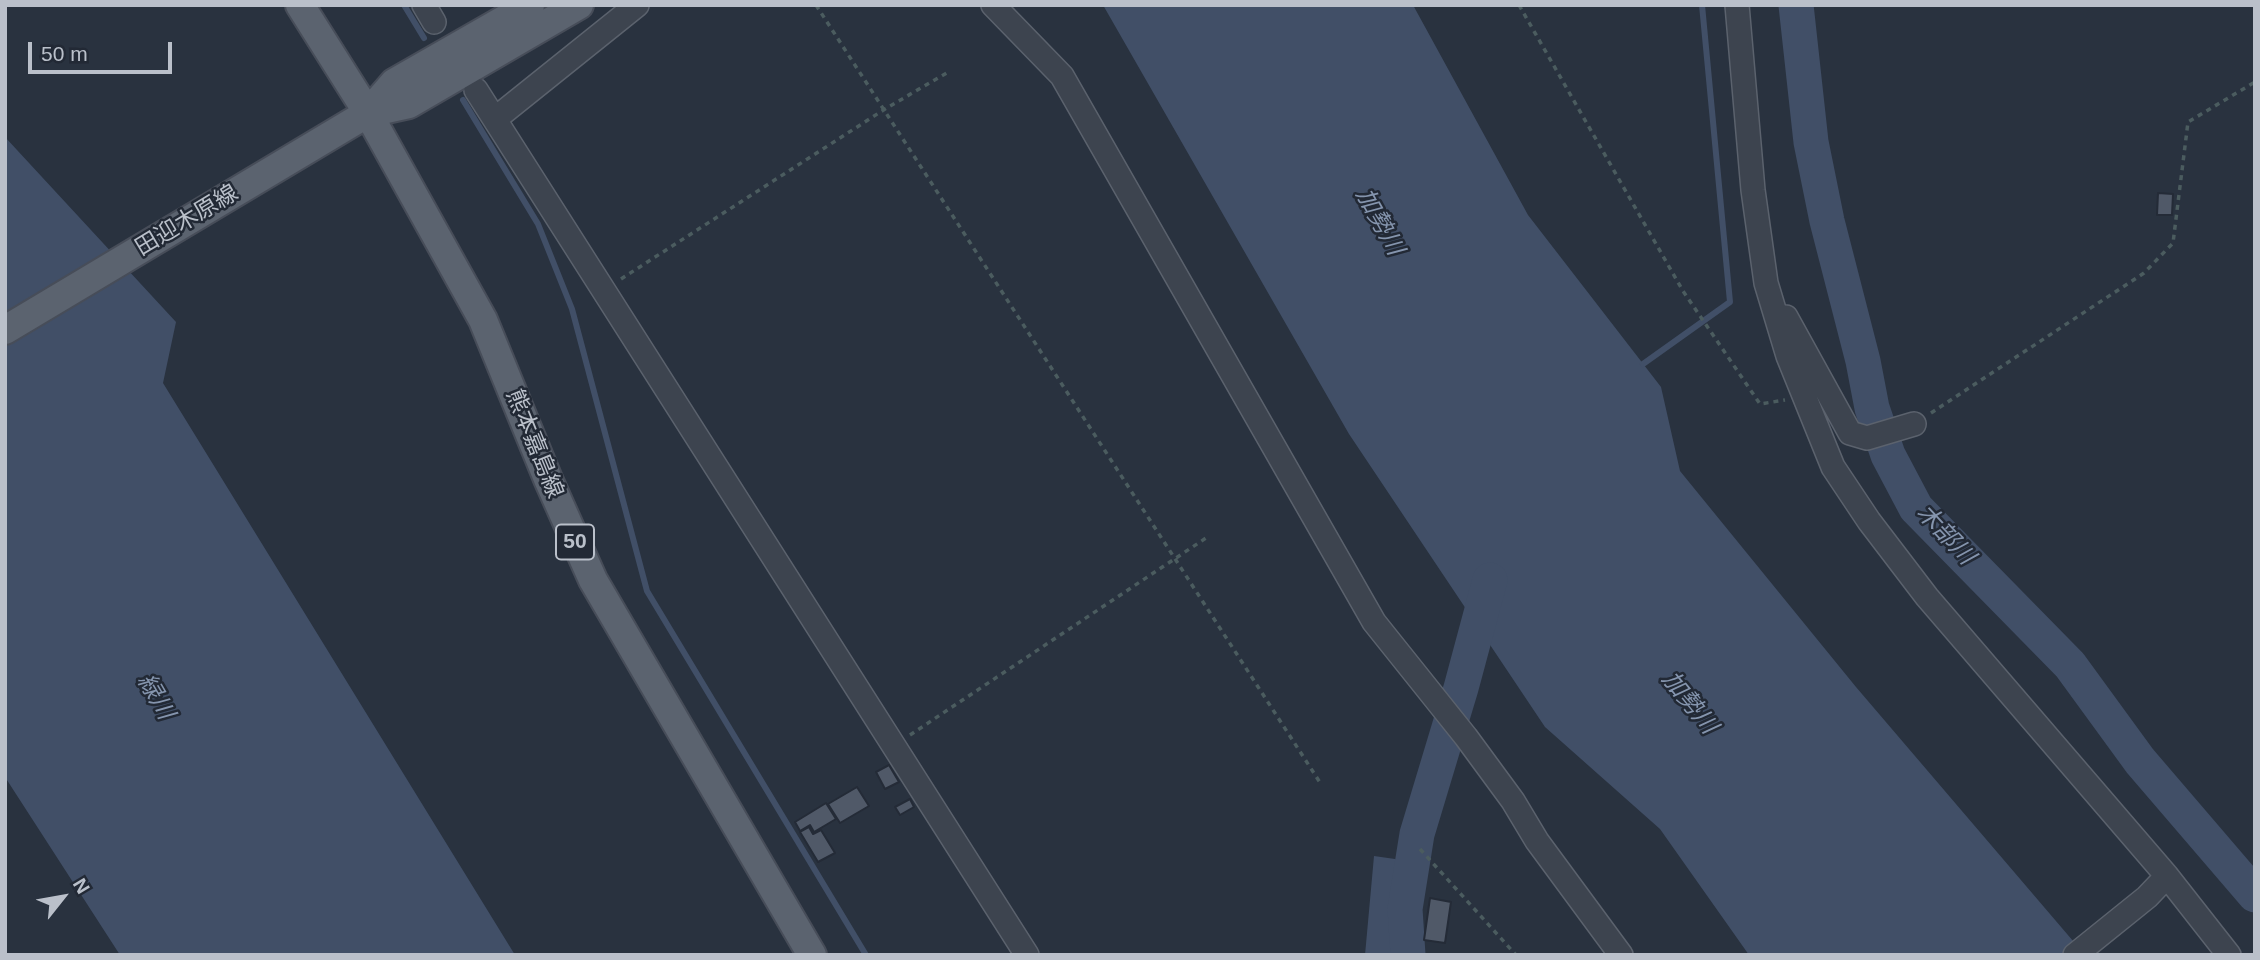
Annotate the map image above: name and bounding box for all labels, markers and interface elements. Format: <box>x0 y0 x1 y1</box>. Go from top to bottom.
scale bar <box>32 28 175 72</box>
text: 50 m <box>41 42 88 65</box>
street label: 田迎木原線 <box>131 180 243 262</box>
water label: 加勢川 <box>1349 184 1409 260</box>
street label: 熊本嘉島線 <box>500 386 568 502</box>
water label: 木部川 <box>1910 499 1980 571</box>
road number: 50 <box>556 524 594 560</box>
water label: 加勢川 <box>1655 666 1723 740</box>
water label: 緑川 <box>131 669 179 725</box>
north arrow <box>28 862 98 932</box>
text: N <box>69 875 94 897</box>

